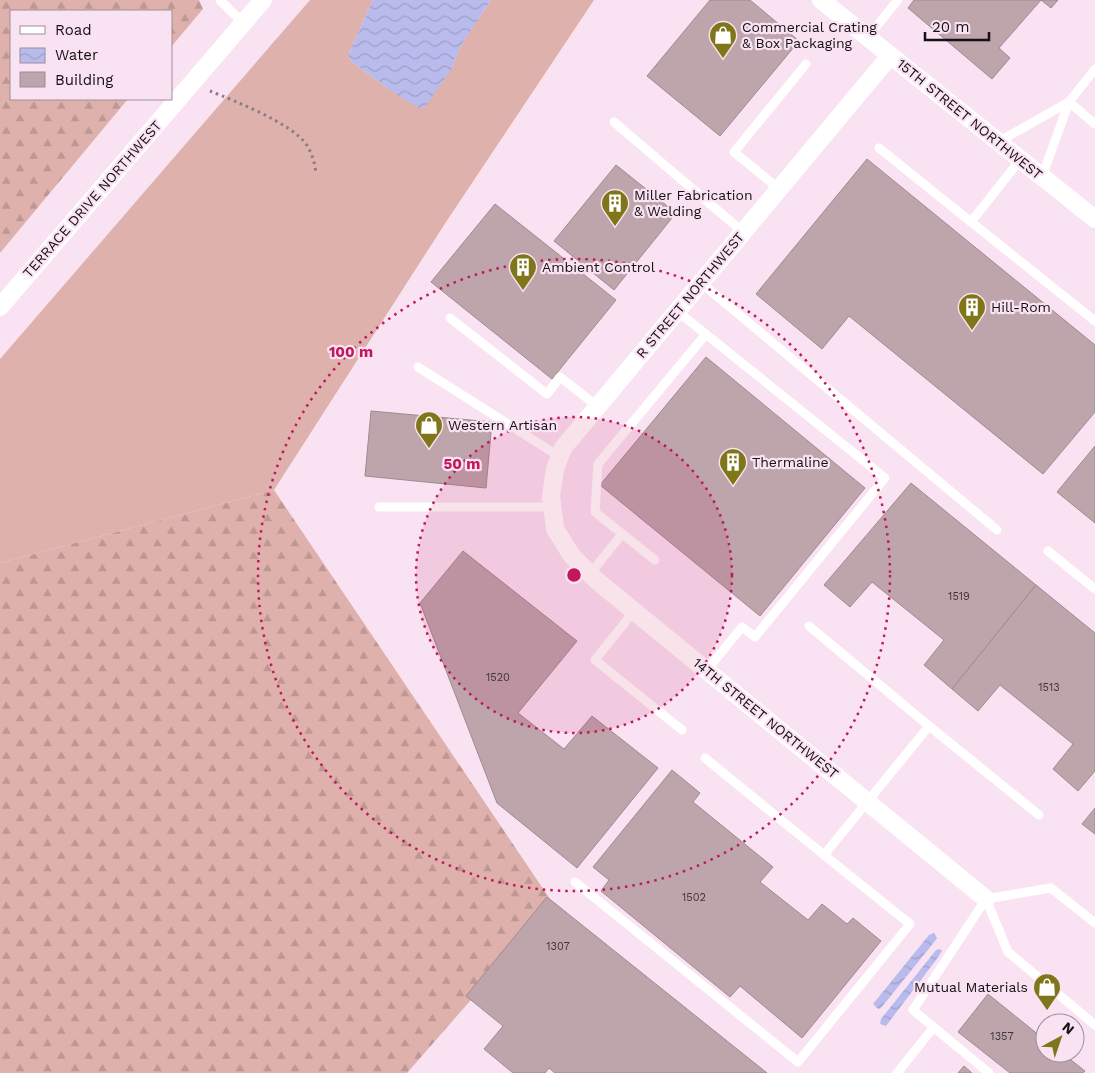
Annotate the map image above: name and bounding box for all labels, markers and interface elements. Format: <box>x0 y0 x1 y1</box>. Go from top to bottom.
legend <box>10 10 172 100</box>
scale bar <box>925 10 989 42</box>
text: 20 m <box>932 18 970 36</box>
place label: Commercial Crating & Box Packaging <box>742 19 877 51</box>
shop icon: Commercial Crating & Box Packaging <box>708 20 738 59</box>
text: Road <box>55 21 92 39</box>
text: Water <box>55 46 98 64</box>
street label: 15TH STREET NORTHWEST <box>894 55 1046 183</box>
text: Building <box>55 71 113 89</box>
street label: TERRACE DRIVE NORTHWEST <box>20 117 165 281</box>
place label: Miller Fabrication & Welding <box>634 187 753 219</box>
building icon: Miller Fabrication & Welding <box>600 188 630 227</box>
street label: R STREET NORTHWEST <box>633 229 748 361</box>
building icon: Ambient Control <box>508 252 538 291</box>
place label: Ambient Control <box>542 259 656 275</box>
building icon: Hill-Rom <box>957 292 987 331</box>
place label: Hill-Rom <box>991 299 1051 315</box>
text: 100 m <box>329 343 373 361</box>
shop icon: Western Artisan <box>414 410 444 449</box>
place label: Western Artisan <box>448 417 557 433</box>
building icon: Thermaline <box>718 447 748 486</box>
place label: Thermaline <box>752 454 829 470</box>
text: 50 m <box>444 455 480 473</box>
centre of rings <box>565 566 583 584</box>
house number: 1519 <box>948 590 970 603</box>
street label: 14TH STREET NORTHWEST <box>690 654 842 782</box>
house number: 1520 <box>486 671 510 684</box>
house number: 1513 <box>1038 681 1060 694</box>
house number: 1502 <box>682 891 706 904</box>
house number: 1307 <box>546 940 570 953</box>
shop icon: Mutual Materials <box>1032 972 1062 1011</box>
place label: Mutual Materials <box>914 979 1028 995</box>
north arrow <box>1035 1013 1085 1063</box>
text: N <box>1059 1019 1077 1038</box>
house number: 1357 <box>990 1030 1014 1043</box>

